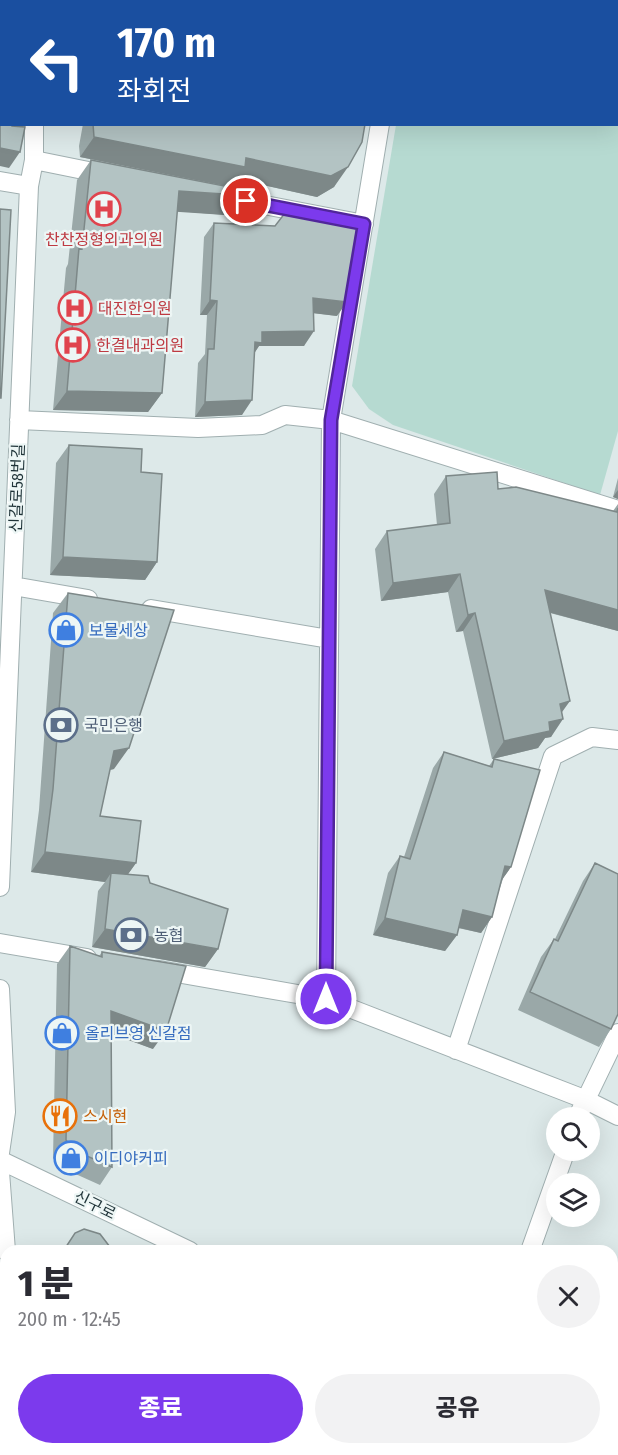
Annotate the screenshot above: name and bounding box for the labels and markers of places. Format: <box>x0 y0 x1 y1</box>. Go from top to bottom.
pin <box>220 175 271 226</box>
hospital icon: 찬찬정형외과의원 <box>86 191 122 227</box>
place label: 찬찬정형외과의원 <box>45 230 163 249</box>
hospital icon: 대진한의원 <box>57 290 93 326</box>
place label: 대진한의원 <box>98 299 172 318</box>
hospital icon: 한결내과의원 <box>55 327 91 363</box>
place label: 한결내과의원 <box>96 336 184 355</box>
shop icon: 보물세상 <box>48 612 84 648</box>
place label: 보물세상 <box>89 621 148 640</box>
bank icon: 국민은행 <box>43 707 79 743</box>
place label: 국민은행 <box>84 716 143 735</box>
bank icon: 농협 <box>113 917 149 953</box>
place label: 농협 <box>154 926 183 945</box>
shop icon: 올리브영 신갈점 <box>44 1015 80 1051</box>
place label: 올리브영 신갈점 <box>85 1024 192 1043</box>
restaurant icon: 스시현 <box>42 1098 78 1134</box>
place label: 스시현 <box>83 1107 127 1126</box>
shop icon: 이디야커피 <box>53 1140 89 1176</box>
place label: 이디야커피 <box>94 1149 168 1168</box>

